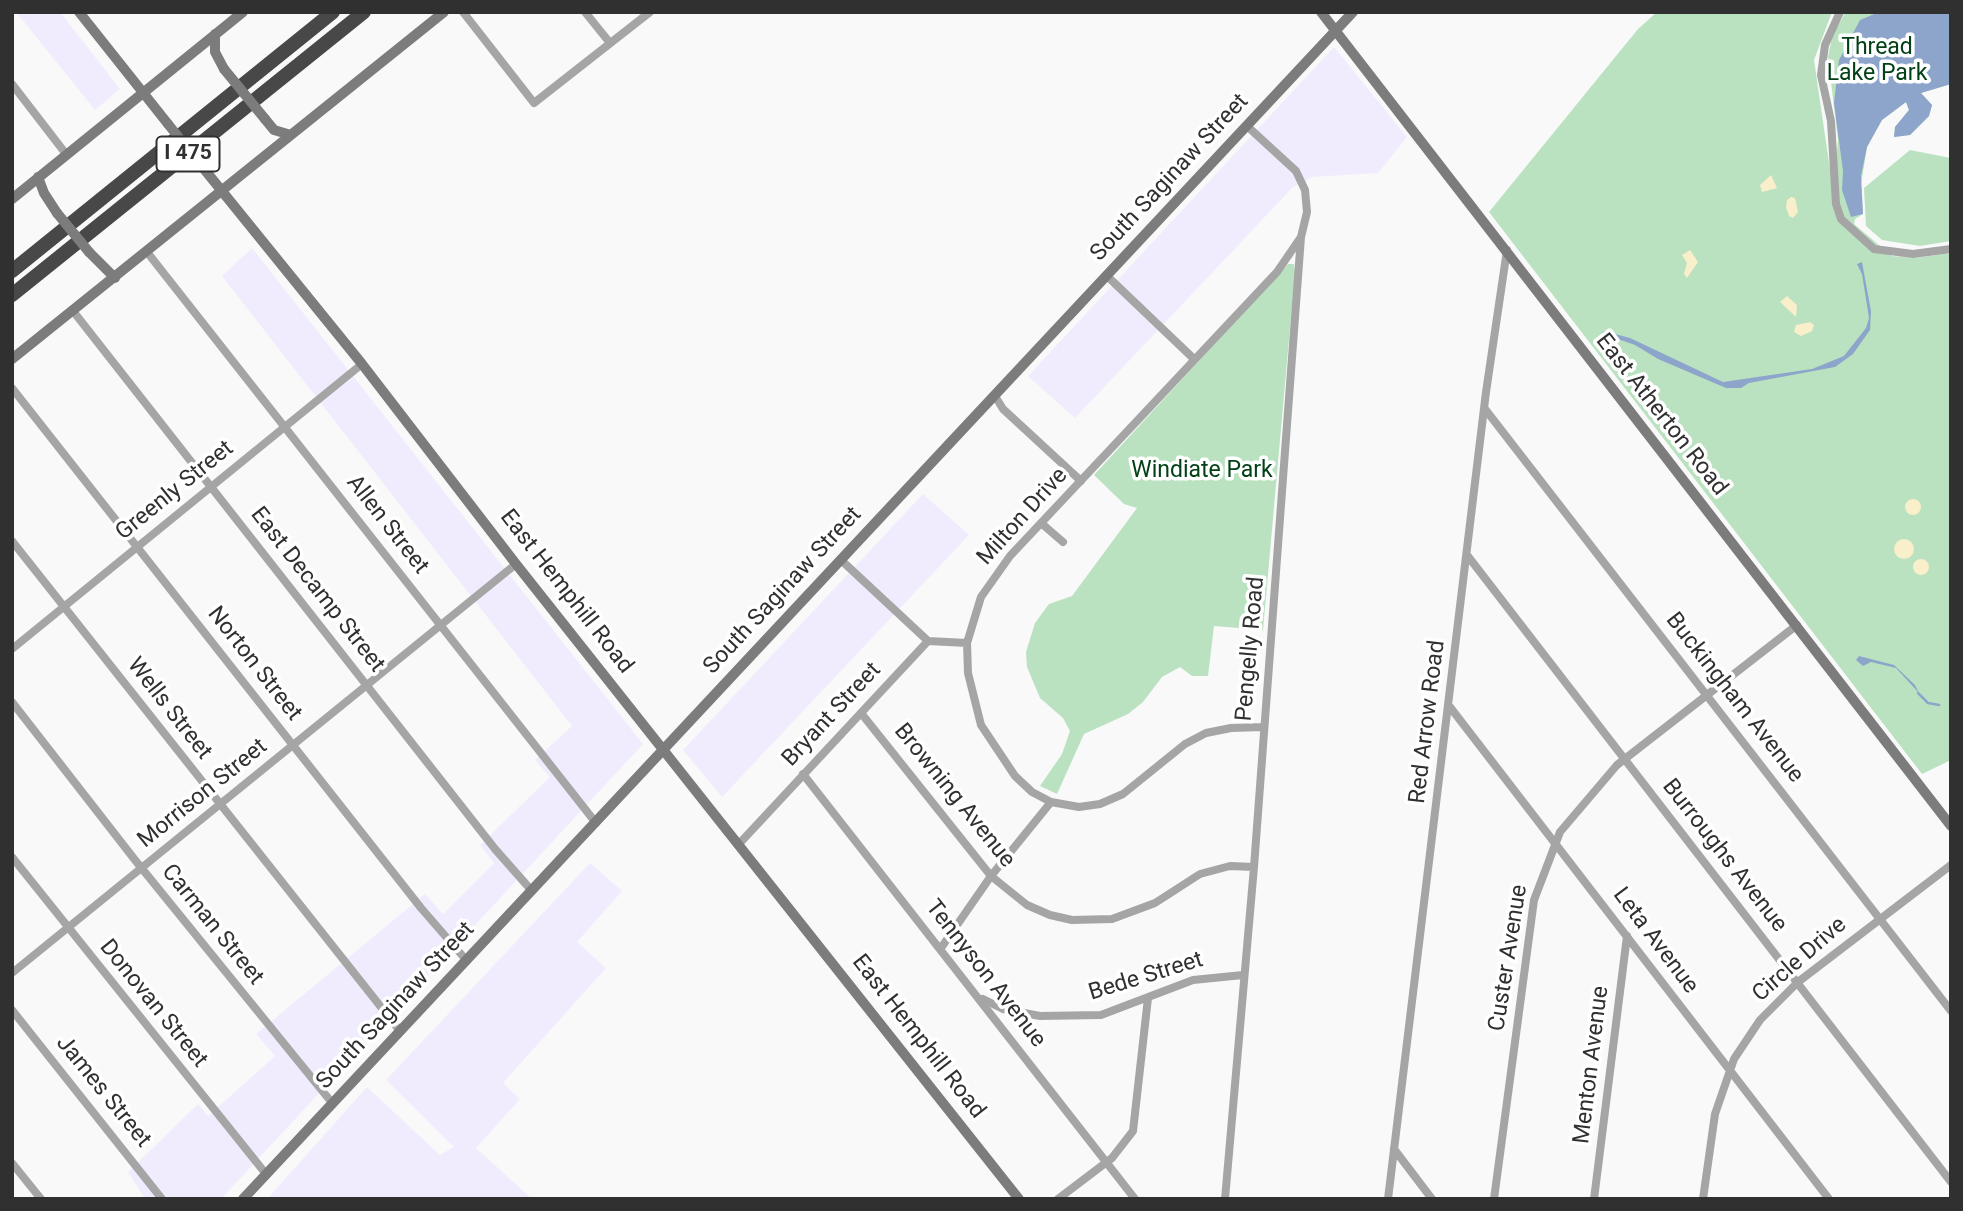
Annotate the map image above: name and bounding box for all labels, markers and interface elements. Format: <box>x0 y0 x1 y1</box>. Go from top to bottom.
park label: Thread Lake Park <box>1827 34 1927 88</box>
street label: South Saginaw Street <box>1085 89 1255 267</box>
road number: I 475 <box>156 136 220 172</box>
street label: East Atherton Road <box>1589 329 1733 501</box>
street label: Greenly Street <box>111 435 239 547</box>
park label: Windiate Park <box>1131 457 1273 485</box>
street label: Milton Drive <box>972 463 1074 571</box>
street label: Allen Street <box>340 470 434 580</box>
street label: East Decamp Street <box>244 502 390 678</box>
street label: South Saginaw Street <box>698 502 868 680</box>
street label: East Hemphill Road <box>493 505 639 679</box>
street label: Pengelly Road <box>1231 576 1271 722</box>
street label: Norton Street <box>201 601 307 727</box>
street label: Buckingham Avenue <box>1659 607 1809 789</box>
street label: Red Arrow Road <box>1404 639 1452 805</box>
street label: Wells Street <box>121 653 217 765</box>
street label: Bryant Street <box>777 657 887 773</box>
street label: Browning Avenue <box>888 718 1020 874</box>
street label: Morrison Street <box>133 733 273 855</box>
street label: Burroughs Avenue <box>1656 774 1792 938</box>
street label: Carman Street <box>155 859 269 991</box>
street label: Custer Avenue <box>1484 883 1534 1033</box>
street label: Leta Avenue <box>1606 883 1704 999</box>
street label: Tennyson Avenue <box>919 895 1051 1053</box>
street label: Circle Drive <box>1747 912 1853 1008</box>
street label: South Saginaw Street <box>311 917 481 1095</box>
street label: Donovan Street <box>93 935 213 1073</box>
street label: Bede Street <box>1086 947 1206 1007</box>
street label: East Hemphill Road <box>845 950 991 1124</box>
street label: Menton Avenue <box>1569 984 1615 1146</box>
street label: James Street <box>50 1031 156 1153</box>

